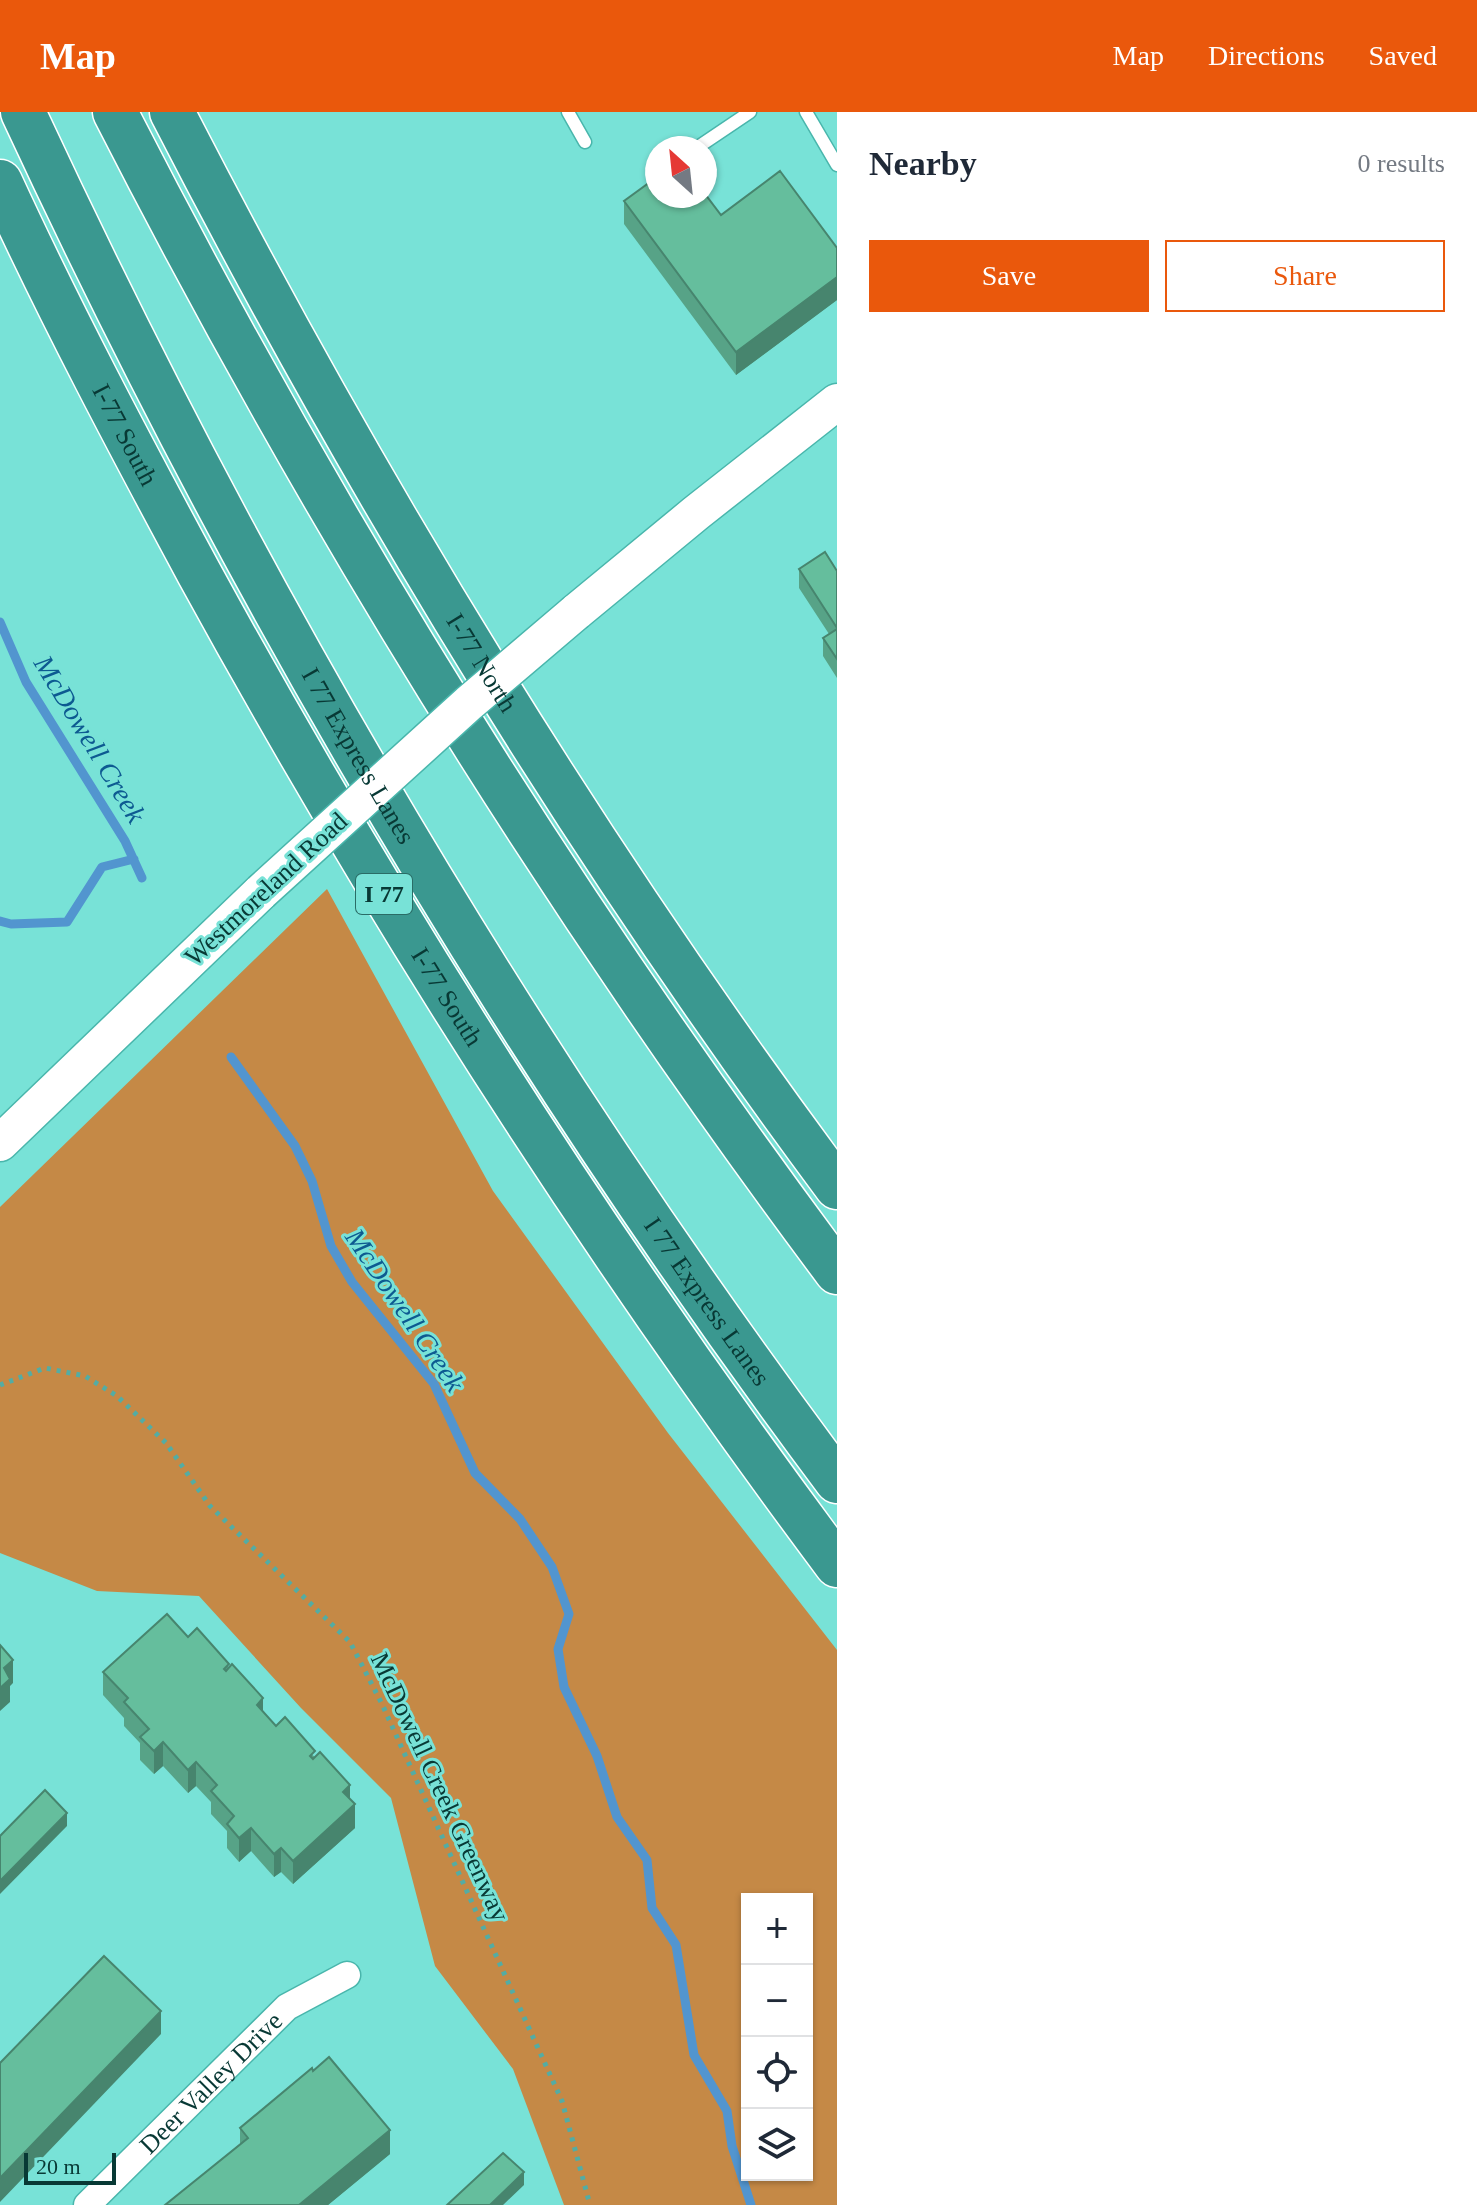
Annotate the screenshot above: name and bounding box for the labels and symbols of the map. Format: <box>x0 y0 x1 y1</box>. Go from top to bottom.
north arrow <box>645 136 717 208</box>
street label: I-77 South <box>87 379 164 490</box>
street label: I-77 North <box>441 608 523 717</box>
water label: McDowell Creek <box>27 649 152 829</box>
street label: I 77 Express Lanes <box>296 662 421 849</box>
street label: Westmoreland Road <box>179 806 353 972</box>
road number: I 77 <box>356 874 412 914</box>
street label: I-77 South <box>406 942 489 1051</box>
street label: I 77 Express Lanes <box>639 1212 776 1391</box>
water label: McDowell Creek <box>339 1222 471 1398</box>
street label: McDowell Creek Greenway <box>365 1648 515 1926</box>
street label: Deer Valley Drive <box>133 2006 288 2159</box>
scale bar <box>24 2149 116 2185</box>

